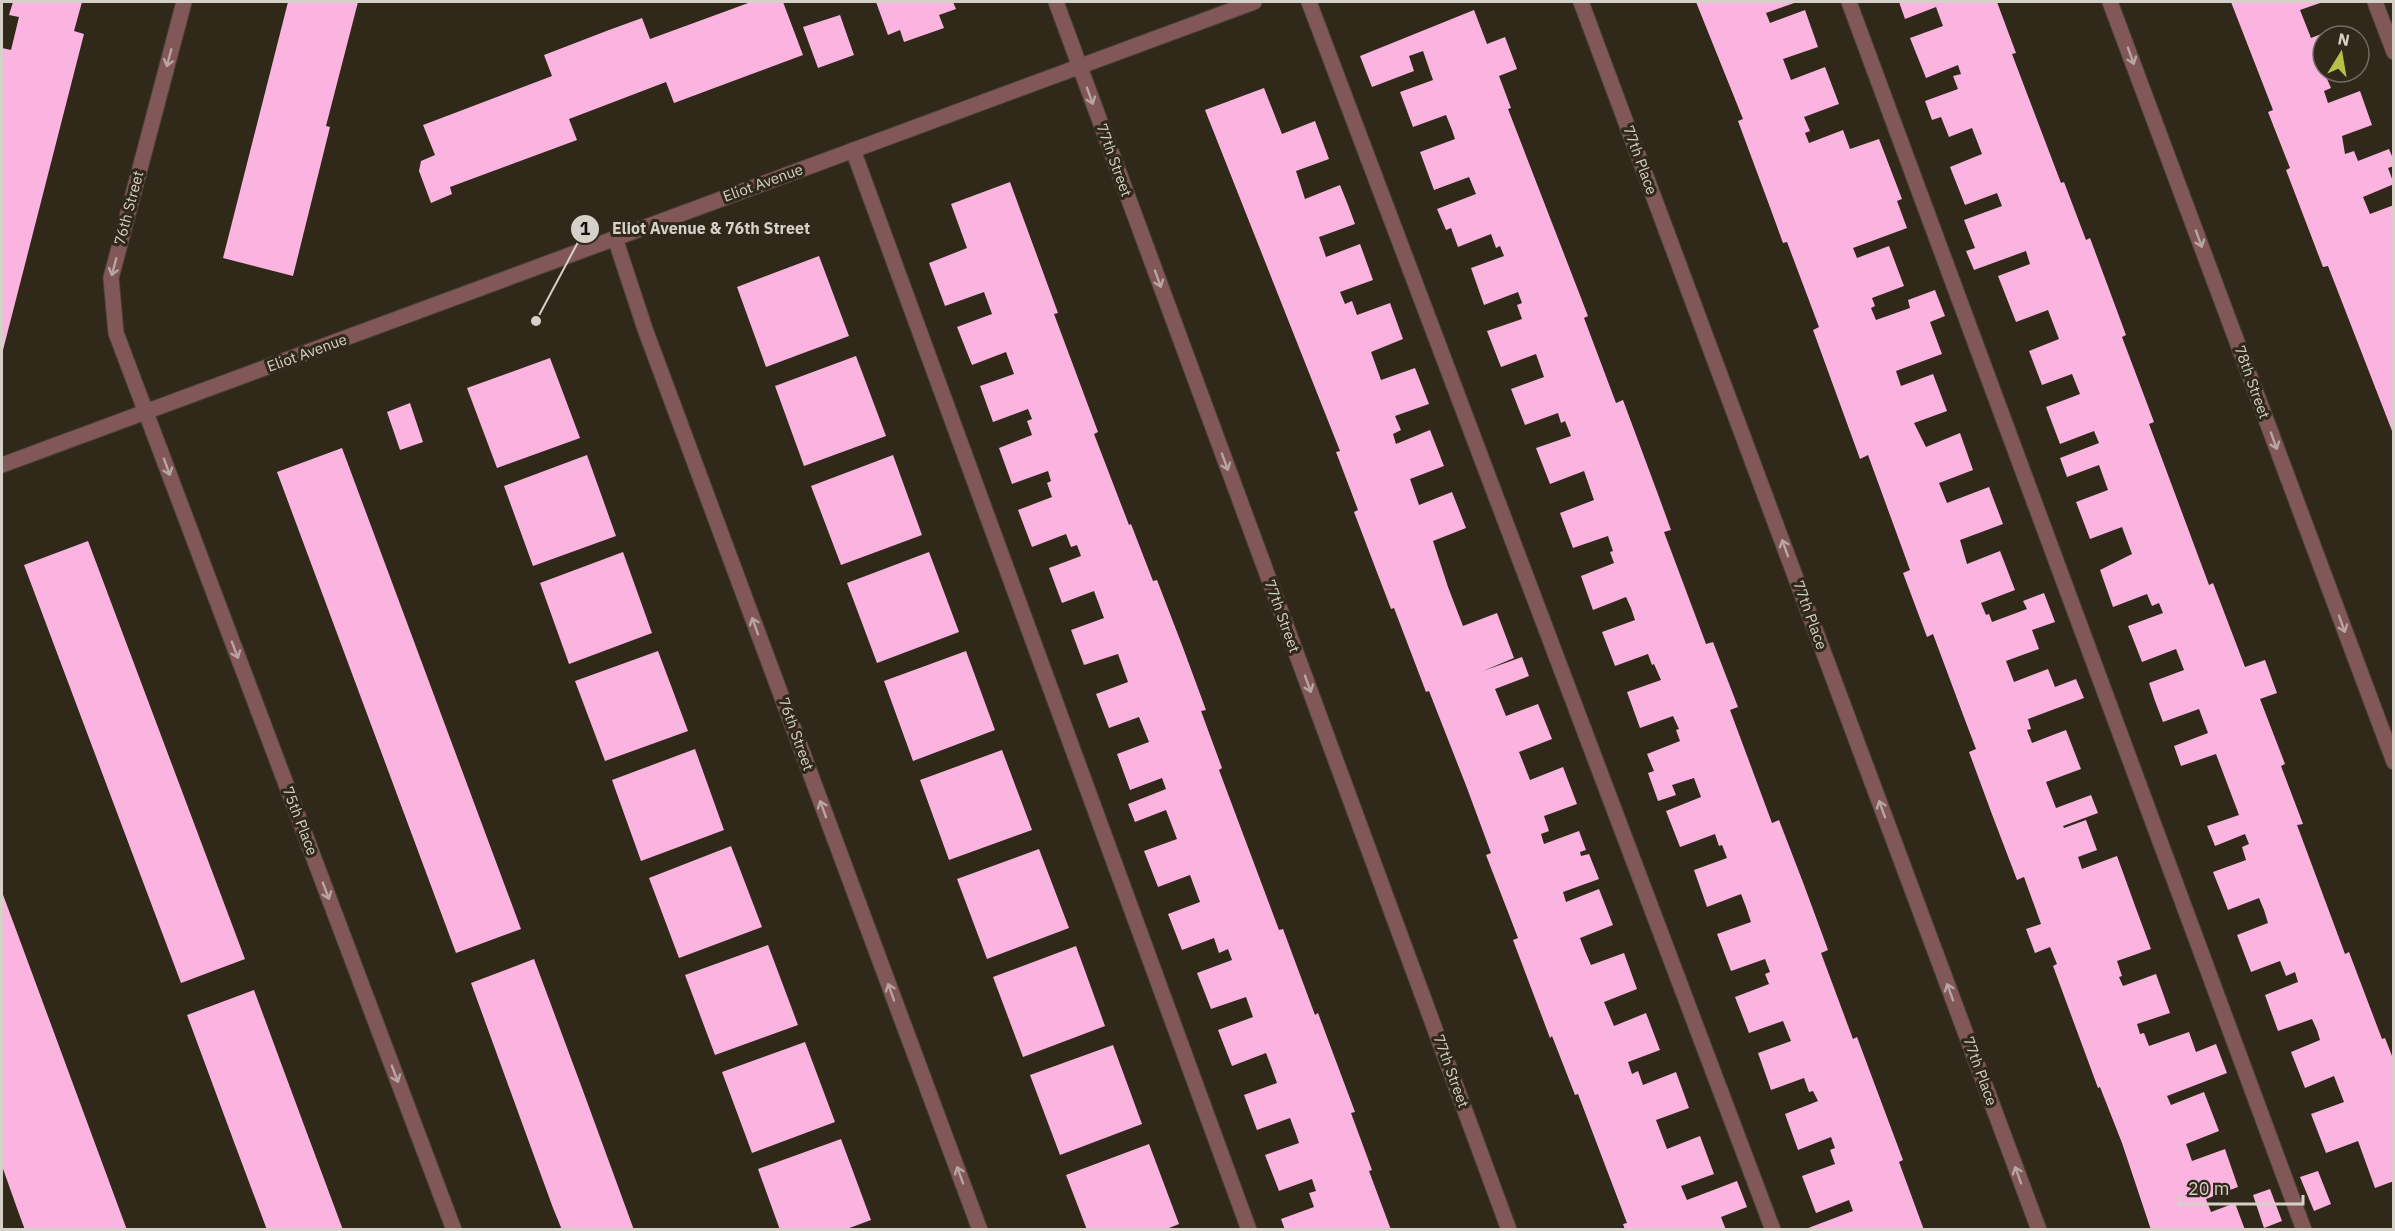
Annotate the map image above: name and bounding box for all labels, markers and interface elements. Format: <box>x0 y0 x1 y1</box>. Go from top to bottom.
north arrow <box>2311 24 2371 84</box>
text: N <box>2336 28 2351 50</box>
one-way arrow <box>2126 46 2137 65</box>
one-way arrow <box>163 48 174 67</box>
one-way arrow <box>1086 86 1097 105</box>
street label: 77th Street <box>1092 121 1136 199</box>
street label: 77th Place <box>1619 123 1662 197</box>
street label: Eliot Avenue <box>720 159 805 206</box>
street label: 76th Street <box>109 168 148 247</box>
callout: Eliot Avenue & 76th Street <box>570 212 822 246</box>
text: 1 <box>580 217 591 240</box>
text: Eliot Avenue & 76th Street <box>612 218 810 238</box>
one-way arrow <box>2194 229 2205 248</box>
one-way arrow <box>107 257 119 276</box>
one-way arrow <box>1153 269 1164 288</box>
street label: Eliot Avenue <box>264 329 349 376</box>
street label: 78th Street <box>2230 343 2274 421</box>
one-way arrow <box>2269 432 2280 450</box>
one-way arrow <box>1221 452 1232 470</box>
one-way arrow <box>162 457 173 476</box>
one-way arrow <box>1778 539 1789 558</box>
street label: 77th Street <box>1260 577 1304 655</box>
street label: 77th Place <box>1789 578 1832 652</box>
one-way arrow <box>2338 614 2349 633</box>
one-way arrow <box>749 618 760 636</box>
one-way arrow <box>231 640 242 659</box>
one-way arrow <box>1303 674 1314 693</box>
street label: 76th Street <box>774 695 818 773</box>
street label: 75th Place <box>279 784 322 858</box>
one-way arrow <box>817 800 828 819</box>
one-way arrow <box>1876 800 1887 819</box>
one-way arrow <box>322 881 333 900</box>
one-way arrow <box>885 983 896 1002</box>
one-way arrow <box>1944 983 1955 1002</box>
street label: 77th Street <box>1429 1032 1473 1110</box>
street label: 77th Place <box>1959 1034 2002 1108</box>
one-way arrow <box>390 1064 401 1083</box>
one-way arrow <box>953 1166 964 1185</box>
one-way arrow <box>2012 1166 2023 1185</box>
scale bar <box>2179 1168 2304 1206</box>
text: 20 m <box>2188 1177 2230 1200</box>

